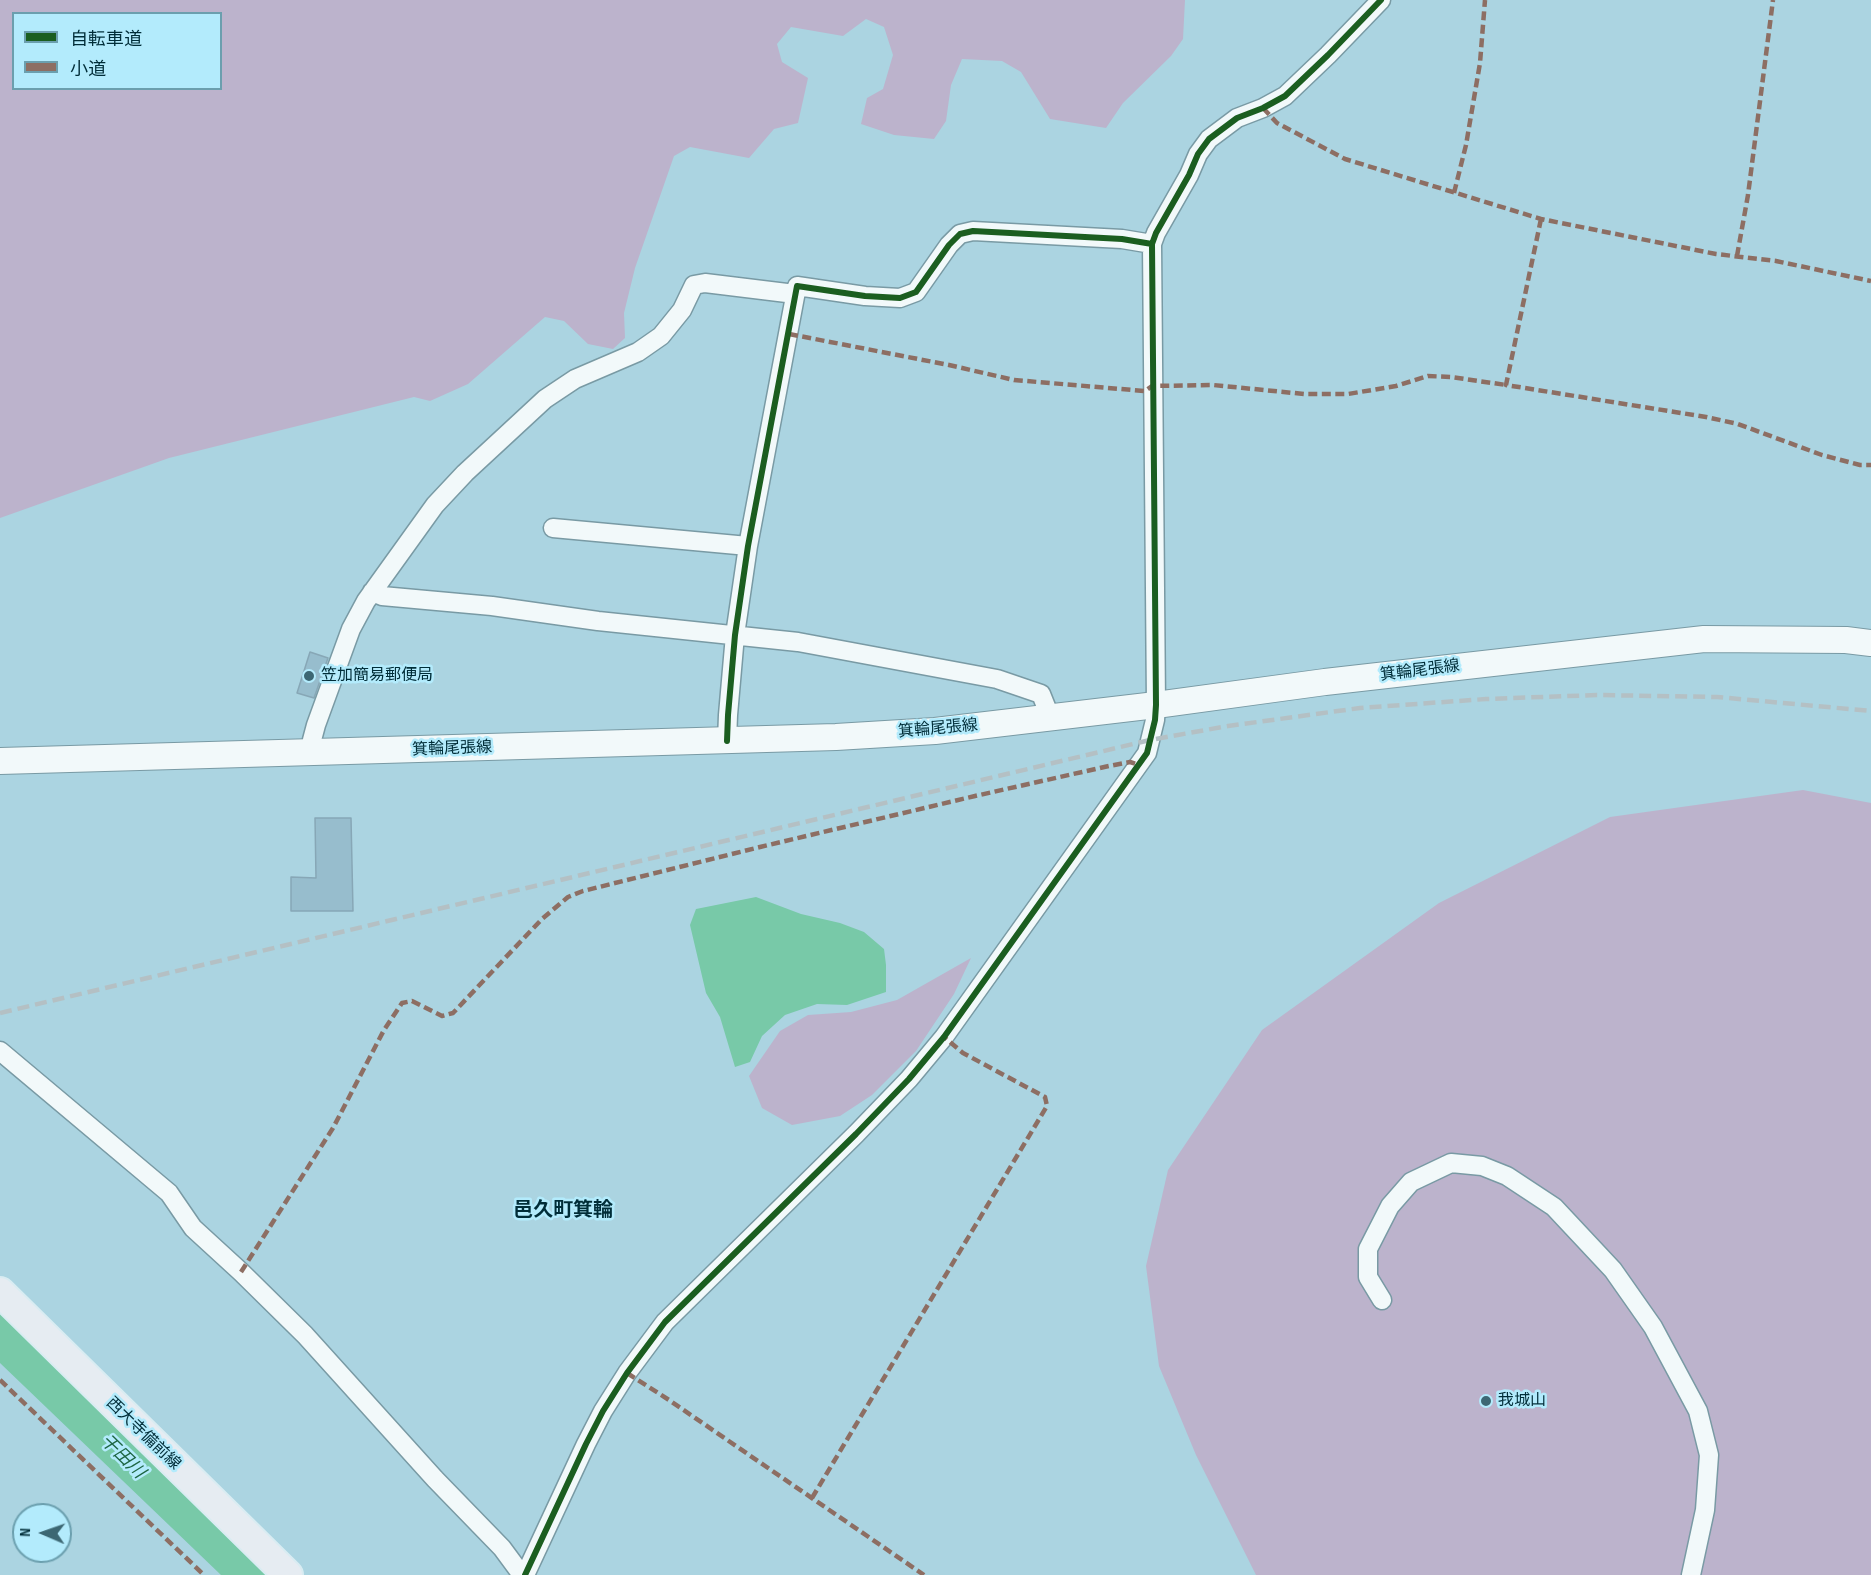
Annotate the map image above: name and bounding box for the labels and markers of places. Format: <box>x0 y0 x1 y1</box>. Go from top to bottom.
place label: 笠加簡易郵便局 <box>321 666 433 686</box>
marker: 笠加簡易郵便局 <box>302 669 316 683</box>
place label: 我城山 <box>1498 1391 1546 1411</box>
marker: 我城山 <box>1479 1394 1493 1408</box>

